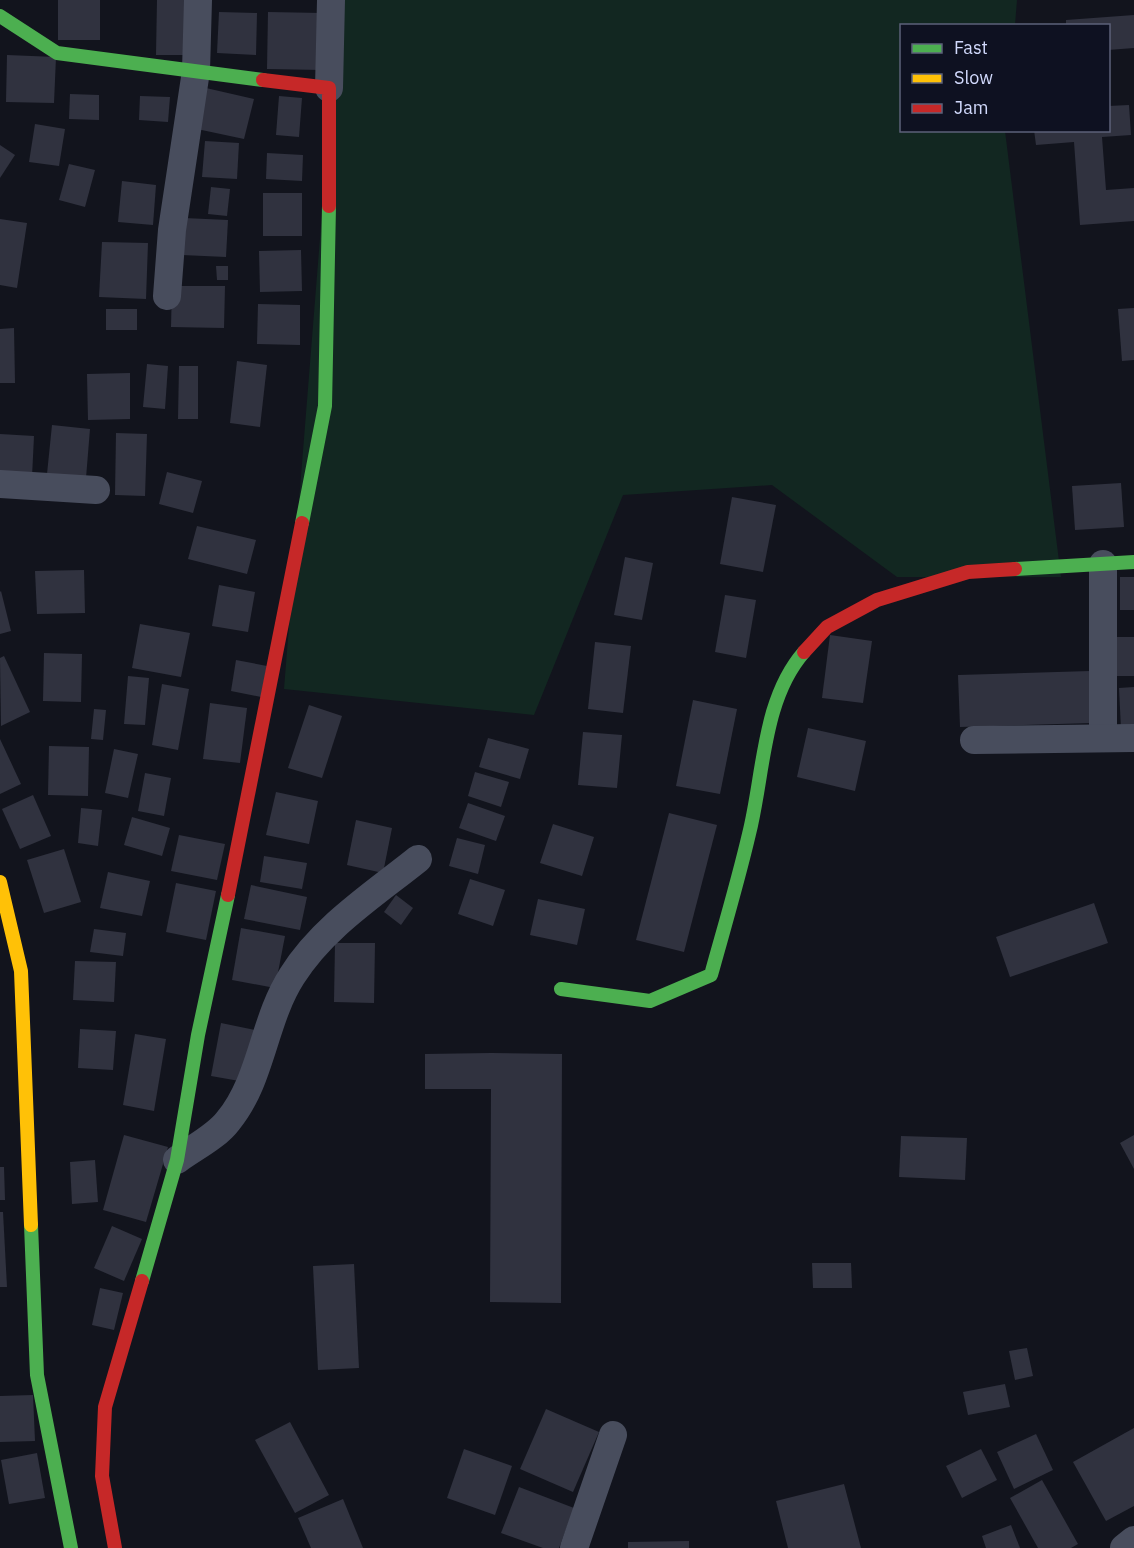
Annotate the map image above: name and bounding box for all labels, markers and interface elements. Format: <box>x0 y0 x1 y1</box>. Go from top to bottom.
legend <box>900 24 1110 132</box>
text: Fast <box>954 36 988 59</box>
text: Slow <box>954 66 993 89</box>
text: Jam <box>954 96 989 119</box>

